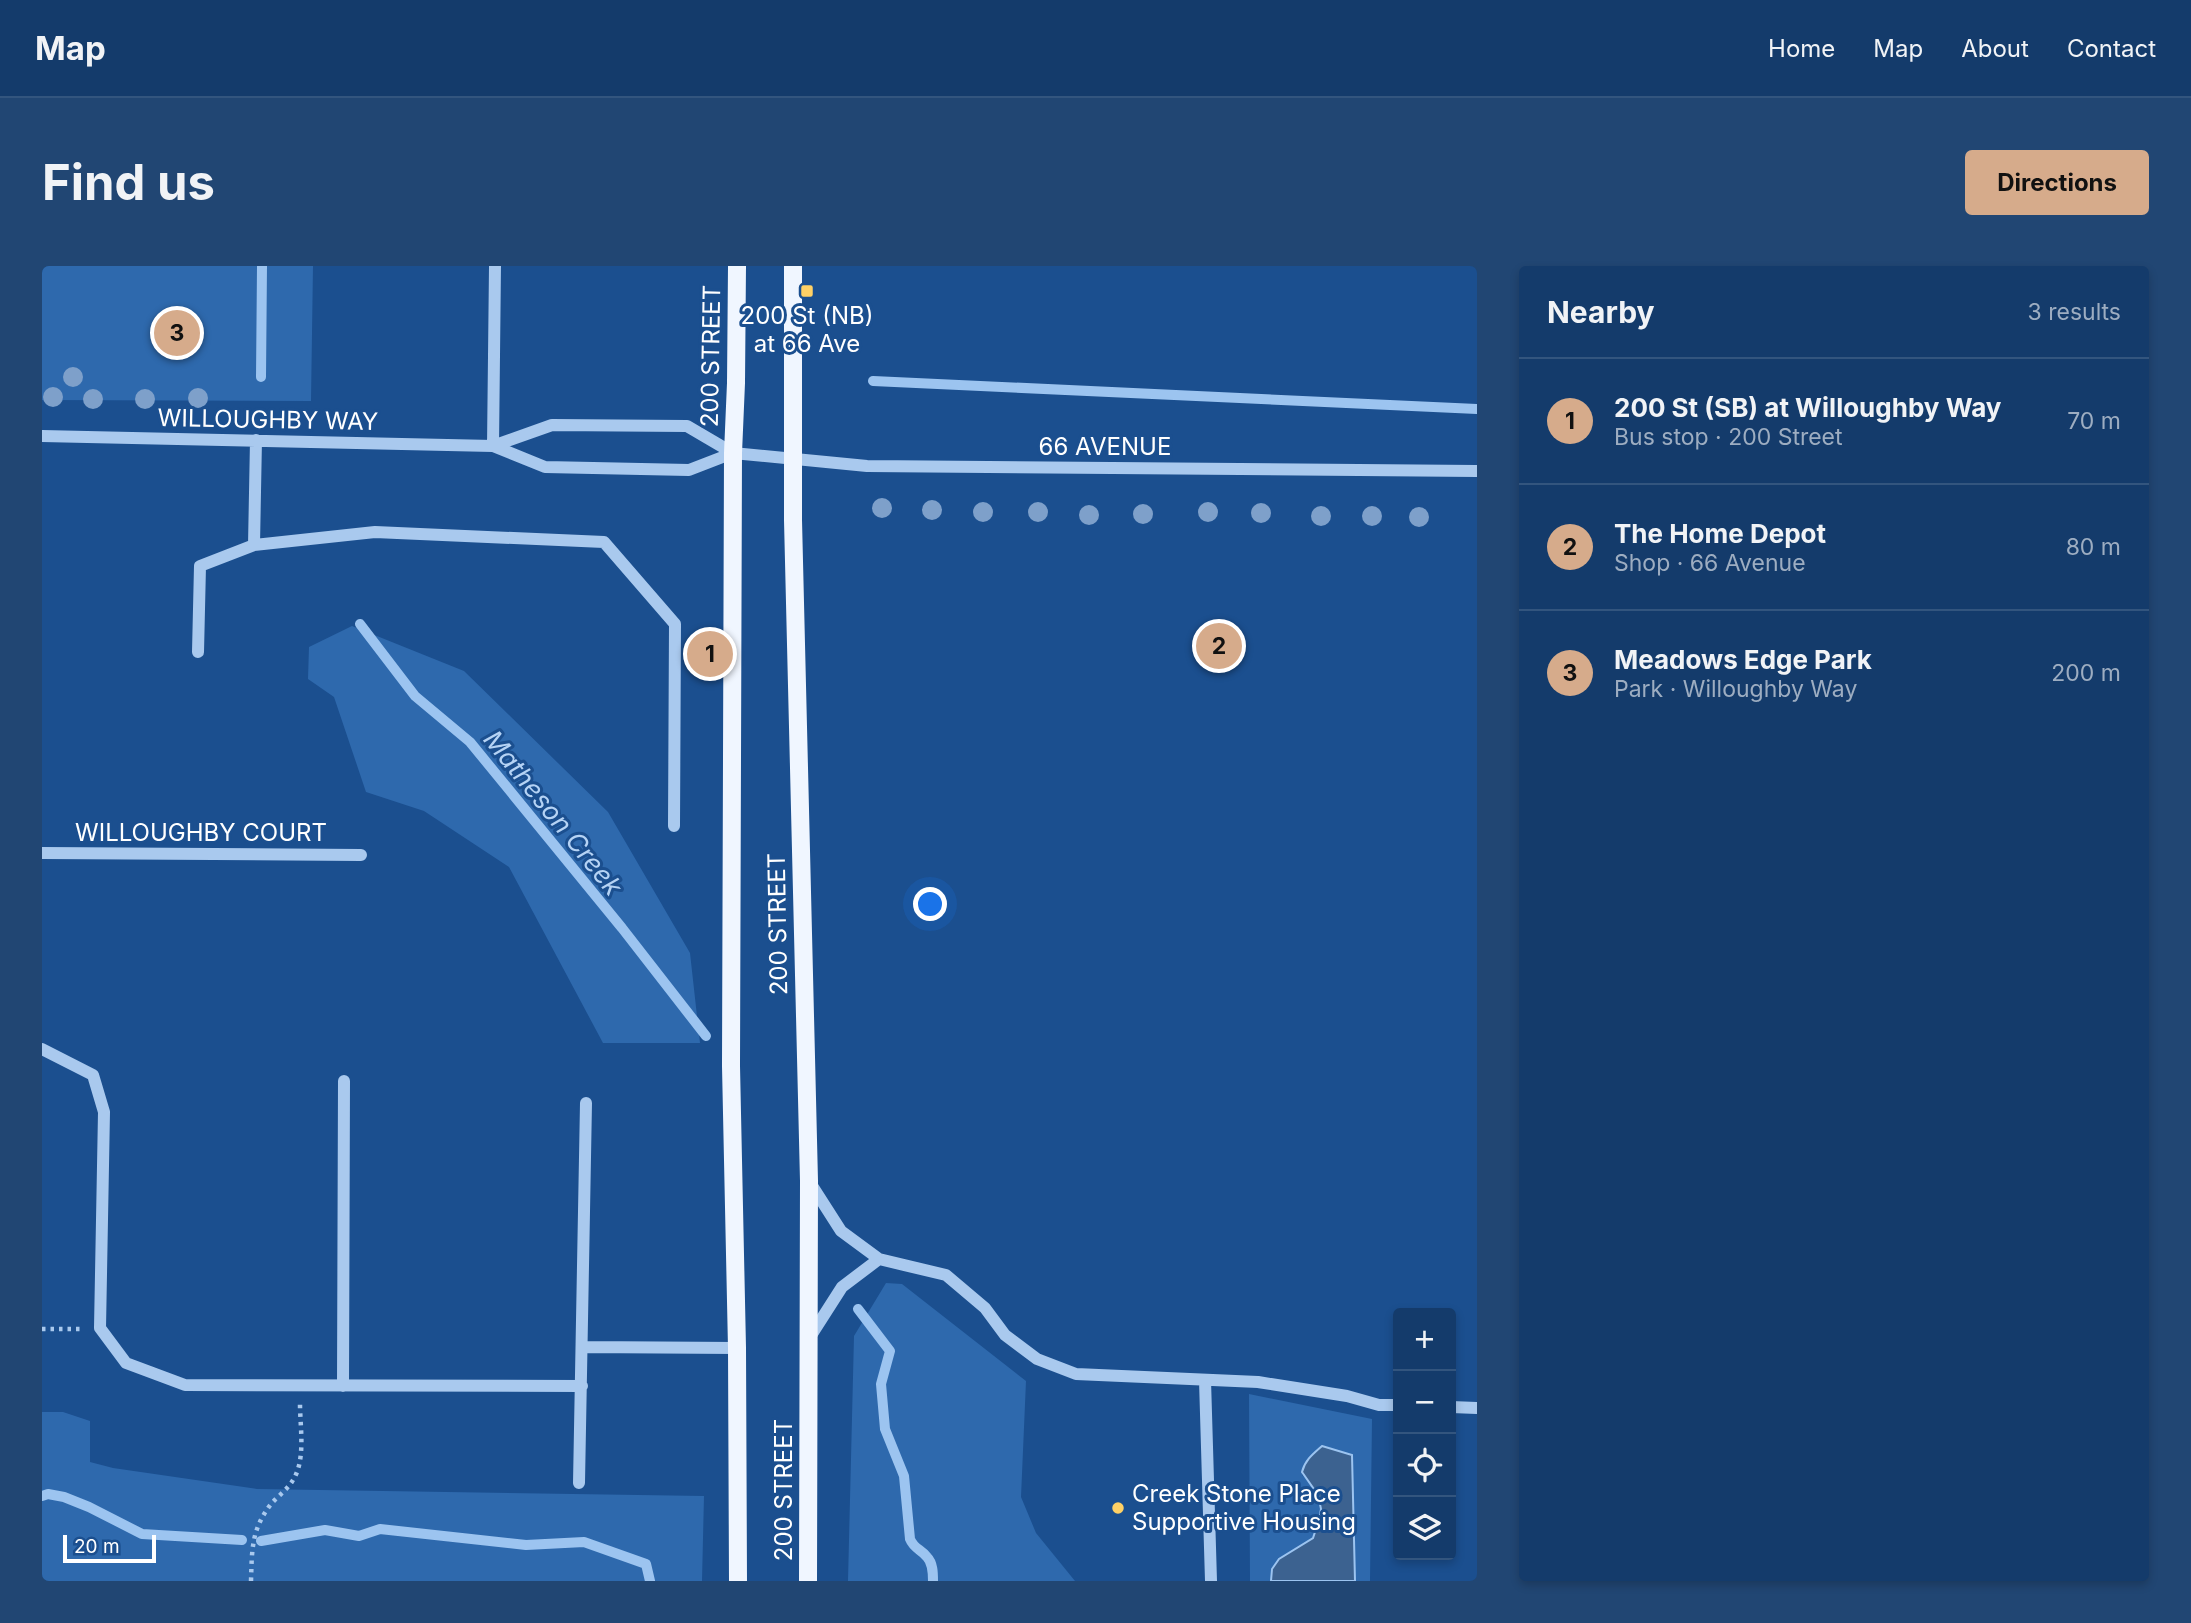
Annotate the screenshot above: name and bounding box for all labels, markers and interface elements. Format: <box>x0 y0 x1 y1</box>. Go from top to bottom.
text: Map <box>35 28 106 68</box>
text: Home <box>1768 34 1835 63</box>
text: Map <box>1873 34 1923 63</box>
text: About <box>1961 34 2029 63</box>
text: Contact <box>2067 34 2156 63</box>
button: Directions <box>1965 150 2149 215</box>
text: Find us <box>42 153 215 212</box>
marker: 200 St (NB) at 66 Ave <box>799 283 815 299</box>
street label: 200 STREET <box>695 285 726 427</box>
text: Nearby <box>1547 294 1655 330</box>
text: 3 results <box>2028 298 2121 326</box>
place label: 200 St (NB) at 66 Ave <box>741 301 873 358</box>
pin: 3 <box>154 307 200 359</box>
text: 200 St (SB) at Willoughby Way <box>1614 392 2001 423</box>
street label: WILLOUGHBY WAY <box>157 403 379 436</box>
text: 1 <box>1565 407 1575 435</box>
text: 70 m <box>2067 407 2121 435</box>
text: Bus stop · 200 Street <box>1614 423 1843 451</box>
street label: 66 AVENUE <box>1039 432 1171 461</box>
text: The Home Depot <box>1614 518 1826 549</box>
text: 2 <box>1563 533 1577 561</box>
text: 80 m <box>2066 533 2121 561</box>
text: Shop · 66 Avenue <box>1614 549 1806 577</box>
pin: 2 <box>1196 620 1242 672</box>
pin: 1 <box>687 628 733 680</box>
text: Meadows Edge Park <box>1614 644 1872 675</box>
text: 3 <box>1563 659 1577 687</box>
text: 200 m <box>2051 659 2121 687</box>
text: Park · Willoughby Way <box>1614 675 1857 703</box>
water label: Matheson Creek <box>478 724 630 902</box>
street label: WILLOUGHBY COURT <box>75 818 327 847</box>
street label: 200 STREET <box>762 853 793 995</box>
your location <box>913 887 947 921</box>
map controls <box>1393 1308 1456 1560</box>
button: + <box>1393 1308 1456 1371</box>
button: − <box>1393 1371 1456 1434</box>
street label: 200 STREET <box>769 1419 798 1561</box>
button: locate <box>1393 1434 1456 1497</box>
place label: Creek Stone Place Supportive Housing <box>1132 1479 1356 1536</box>
button: layers <box>1393 1497 1456 1560</box>
marker: Creek Stone Place Supportive Housing <box>1110 1500 1126 1516</box>
scale bar <box>63 1532 156 1564</box>
text: 20 m <box>74 1535 120 1558</box>

